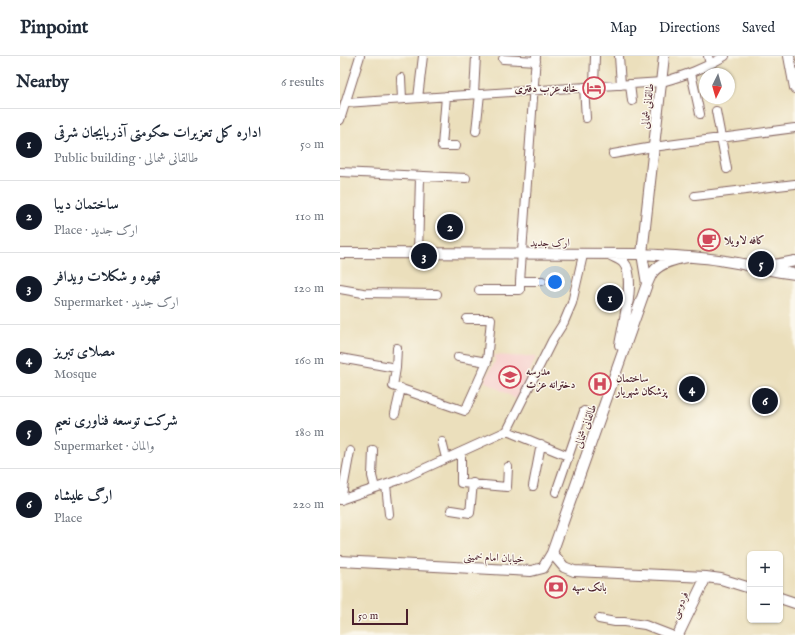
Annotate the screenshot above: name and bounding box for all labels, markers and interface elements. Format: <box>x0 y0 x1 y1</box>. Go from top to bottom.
text: Pinpoint <box>20 16 88 40</box>
text: Map <box>610 19 637 37</box>
text: Directions <box>659 19 720 37</box>
text: Saved <box>742 19 775 37</box>
north arrow <box>699 68 735 104</box>
text: Nearby <box>16 72 69 93</box>
text: 6 results <box>281 74 324 91</box>
hotel icon: خانه عزب دفتری <box>581 75 607 101</box>
place label: خانه عزب دفتری <box>514 82 578 97</box>
street label: طالقانی شمالی <box>638 82 658 130</box>
text: اداره کل تعزیرات حکومتی آذربایجان شرقی <box>54 123 261 142</box>
text: 1 <box>27 136 31 153</box>
text: 50 m <box>300 136 324 153</box>
text: Public building · طالقانی شمالی <box>54 150 198 167</box>
text: ساختمان دیبا <box>54 195 119 214</box>
text: 2 <box>26 208 32 225</box>
text: 110 m <box>295 208 324 225</box>
pin: 2 <box>437 212 463 242</box>
text: Place · ارک جدید <box>54 222 138 239</box>
cafe icon: کافه لاویلا <box>696 227 722 253</box>
place label: کافه لاویلا <box>724 234 765 248</box>
street label: ارک جدید <box>530 236 570 250</box>
pin: 3 <box>411 241 437 271</box>
pin: 5 <box>748 249 774 279</box>
text: قهوه و شکلات ویدافر <box>54 267 161 286</box>
your location <box>545 272 565 292</box>
text: 3 <box>27 280 31 297</box>
text: 120 m <box>294 280 324 297</box>
pin: 1 <box>597 283 623 313</box>
text: Supermarket · ارک جدید <box>54 294 178 311</box>
text: مصلای تبریز <box>54 342 115 361</box>
text: 4 <box>26 352 32 369</box>
text: 160 m <box>294 352 324 369</box>
school or university icon: مدرسه دخترانه عزت <box>497 364 523 390</box>
place label: مدرسه دخترانه عزت <box>526 365 575 393</box>
text: Mosque <box>54 366 97 383</box>
hospital icon: ساختمان پزشکان شهریار <box>587 371 613 397</box>
place label: ساختمان پزشکان شهریار <box>614 372 668 399</box>
pin: 4 <box>679 374 705 404</box>
pin: 6 <box>752 386 778 416</box>
street label: طالقانی شمالی <box>572 402 600 450</box>
text: شرکت توسعه فناوری نعیم <box>54 411 178 430</box>
text: 5 <box>27 424 31 441</box>
text: 180 m <box>295 424 324 441</box>
text: Supermarket · والمان <box>54 438 154 455</box>
text: ارگ علیشاه <box>54 486 112 505</box>
text: 6 <box>26 496 32 513</box>
text: 220 m <box>293 496 324 513</box>
text: Place <box>54 510 82 527</box>
street label: خیابان امام خمینی <box>463 549 525 569</box>
map controls <box>747 551 783 623</box>
button: + <box>747 551 783 587</box>
bank icon: بانک سپه <box>543 574 569 600</box>
place label: بانک سپه <box>572 581 607 595</box>
button: − <box>747 587 783 623</box>
street label: فردوسی <box>668 590 692 621</box>
scale bar <box>352 607 408 626</box>
text: 50 m <box>358 609 378 623</box>

